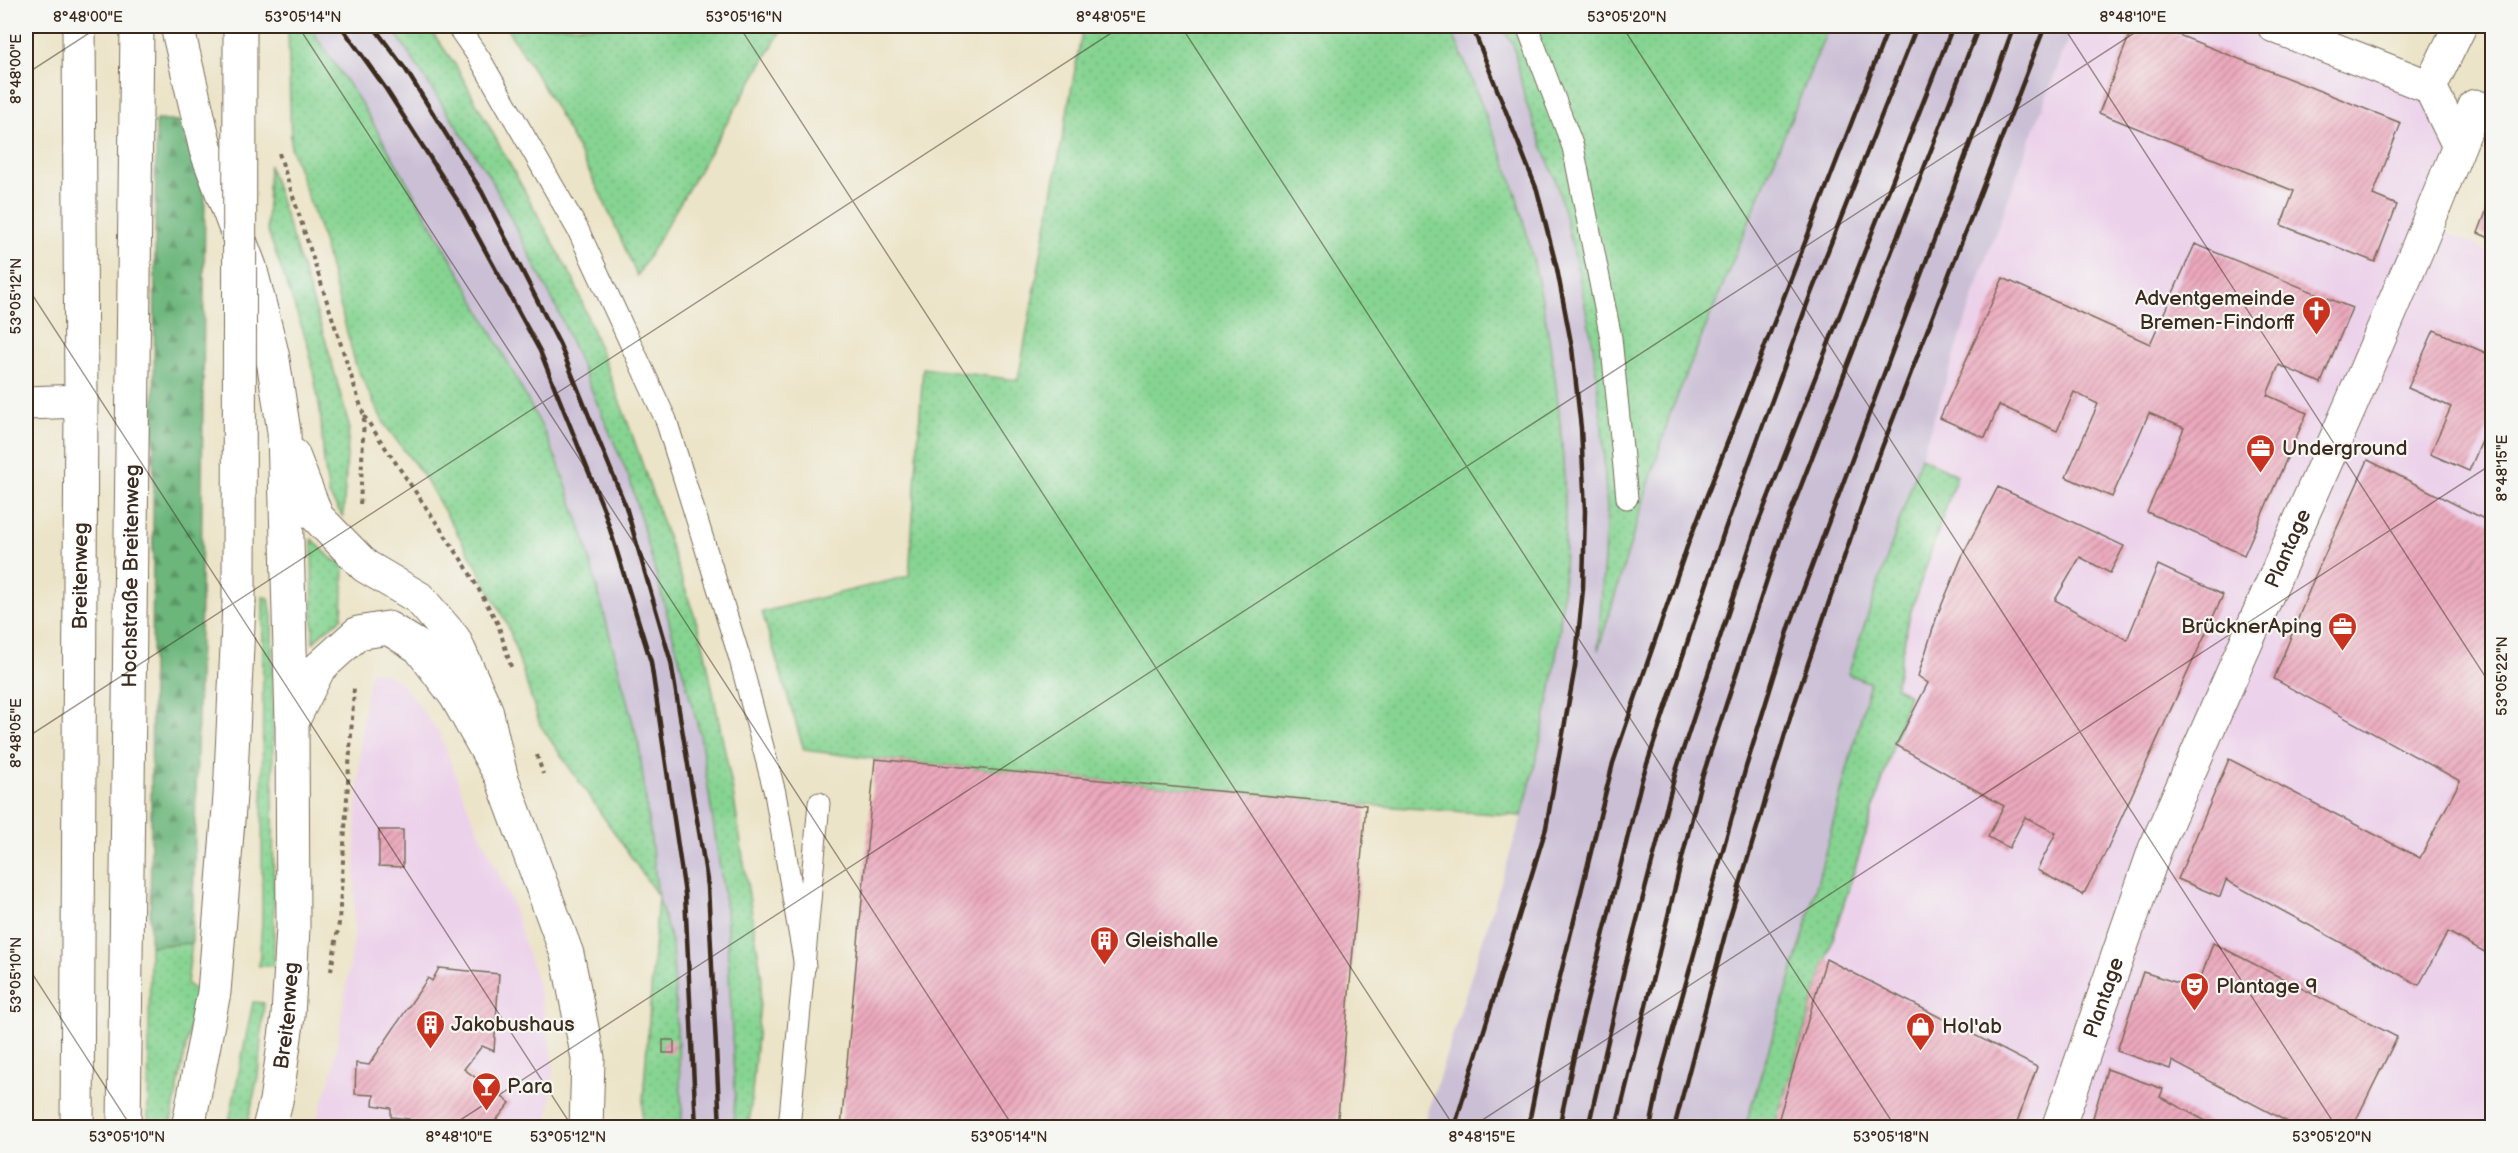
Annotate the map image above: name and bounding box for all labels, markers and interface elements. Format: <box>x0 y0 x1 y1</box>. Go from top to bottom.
text: 8°48'00"E <box>53 8 123 27</box>
text: 53°05'14"N <box>264 8 342 27</box>
text: 53°05'16"N <box>705 8 783 27</box>
text: 8°48'05"E <box>1076 8 1146 27</box>
text: 53°05'20"N <box>1587 8 1667 27</box>
text: 8°48'10"E <box>2099 8 2167 27</box>
text: 8°48'00"E <box>7 34 26 104</box>
text: 53°05'12"N <box>7 258 26 334</box>
place label: Adventgemeinde Bremen-Findorff <box>2135 286 2296 335</box>
church icon: Adventgemeinde Bremen-Findorff <box>2300 294 2332 336</box>
office icon: Underground <box>2245 432 2277 474</box>
text: 8°48'15"E <box>2493 434 2512 501</box>
place label: Underground <box>2282 436 2407 461</box>
street label: Hochstraße Breitenweg <box>117 464 144 688</box>
street label: Plantage <box>2259 505 2316 592</box>
street label: Breitenweg <box>67 522 93 630</box>
office icon: BrücknerAping <box>2327 610 2359 652</box>
place label: BrücknerAping <box>2181 614 2322 639</box>
text: 53°05'22"N <box>2493 636 2512 716</box>
text: 8°48'05"E <box>7 698 26 768</box>
building icon: Gleishalle <box>1088 924 1120 966</box>
place label: Gleishalle <box>1125 928 1218 953</box>
text: 53°05'10"N <box>7 937 26 1013</box>
street label: Plantage <box>2078 954 2129 1041</box>
street label: Breitenweg <box>268 961 304 1071</box>
theatre icon: Plantage 9 <box>2179 970 2211 1012</box>
place label: Plantage 9 <box>2216 974 2318 999</box>
building icon: Jakobushaus <box>414 1008 446 1050</box>
shop icon: Hol'ab <box>1905 1010 1937 1052</box>
place label: Jakobushaus <box>451 1012 575 1037</box>
place label: Hol'ab <box>1942 1014 2002 1039</box>
bar icon: P.ara <box>470 1070 502 1112</box>
place label: P.ara <box>507 1074 553 1099</box>
text: 53°05'10"N <box>89 1128 165 1147</box>
text: 8°48'10"E <box>425 1128 493 1147</box>
text: 53°05'12"N <box>530 1128 606 1147</box>
text: 53°05'14"N <box>970 1128 1048 1147</box>
text: 8°48'15"E <box>1449 1128 1516 1147</box>
text: 53°05'18"N <box>1853 1128 1929 1147</box>
text: 53°05'20"N <box>2292 1128 2372 1147</box>

